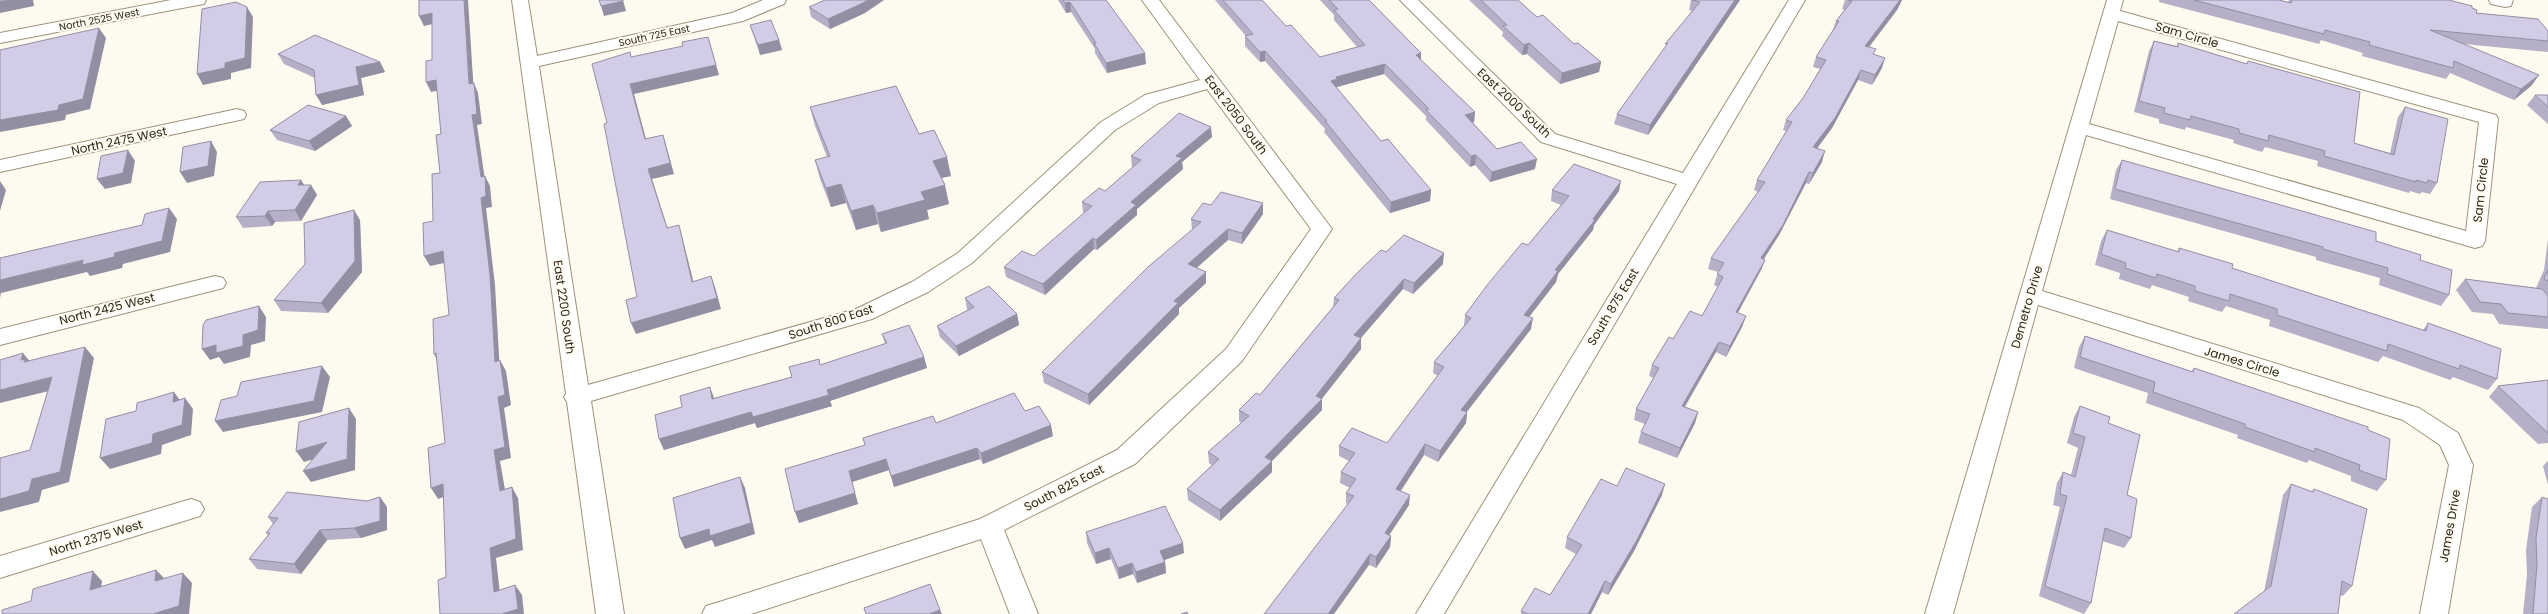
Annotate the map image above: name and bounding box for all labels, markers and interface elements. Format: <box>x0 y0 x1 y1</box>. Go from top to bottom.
street label: North 2525 West <box>58 4 141 35</box>
street label: Sam Circle <box>2154 17 2221 52</box>
street label: South 725 East <box>617 21 691 50</box>
street label: East 2000 South <box>1474 64 1555 141</box>
street label: East 2050 South <box>1201 72 1272 158</box>
street label: North 2475 West <box>70 122 168 159</box>
street label: Sam Circle <box>2469 157 2492 223</box>
street label: East 2200 South <box>549 259 579 355</box>
street label: Demetro Drive <box>2007 263 2046 350</box>
street label: South 875 East <box>1583 265 1642 349</box>
street label: North 2425 West <box>57 288 156 329</box>
street label: South 800 East <box>786 300 876 343</box>
street label: James Circle <box>2202 342 2282 381</box>
street label: South 825 East <box>1021 460 1107 515</box>
street label: James Drive <box>2435 488 2464 564</box>
street label: North 2375 West <box>47 515 145 560</box>

